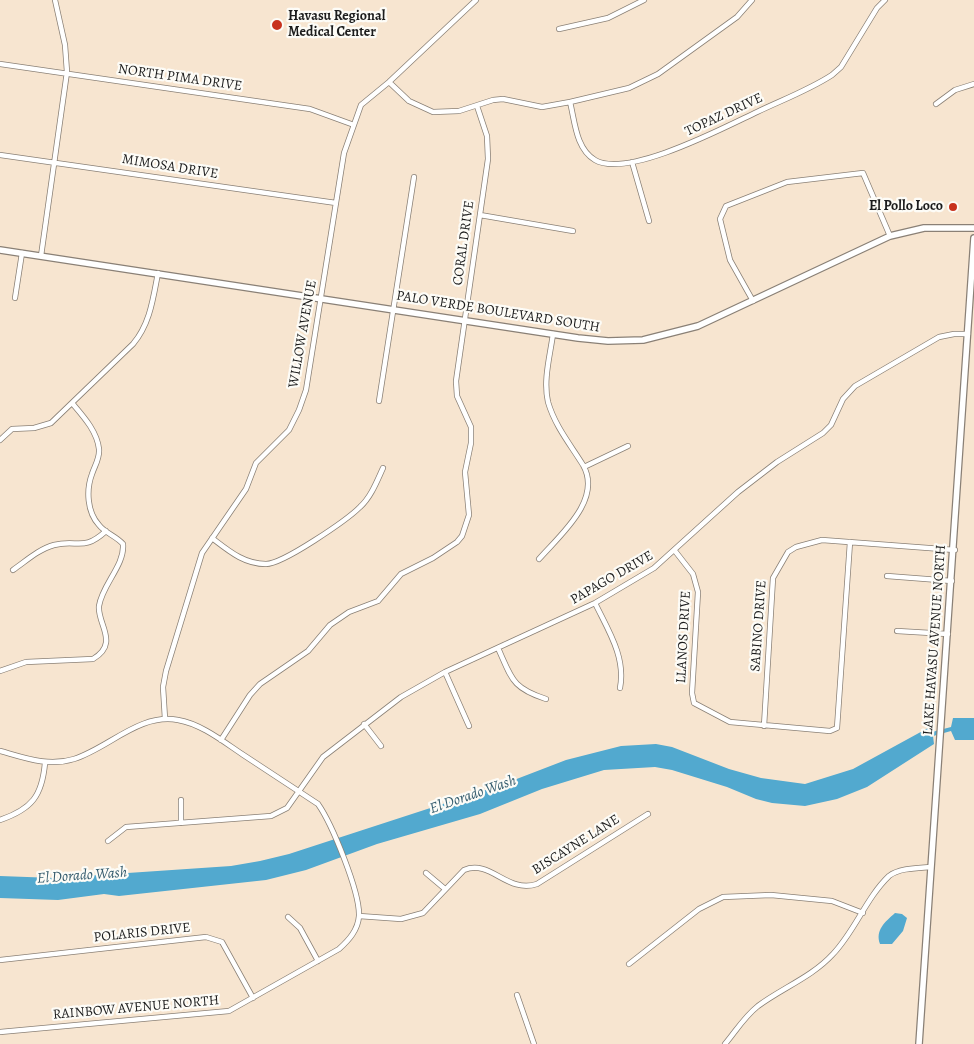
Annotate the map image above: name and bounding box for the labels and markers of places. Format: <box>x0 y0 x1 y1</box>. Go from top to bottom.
place label: Havasu Regional Medical Center <box>288 9 385 41</box>
marker: Havasu Regional Medical Center <box>270 18 284 32</box>
place label: El Pollo Loco <box>869 199 943 215</box>
marker: El Pollo Loco <box>947 201 959 213</box>

